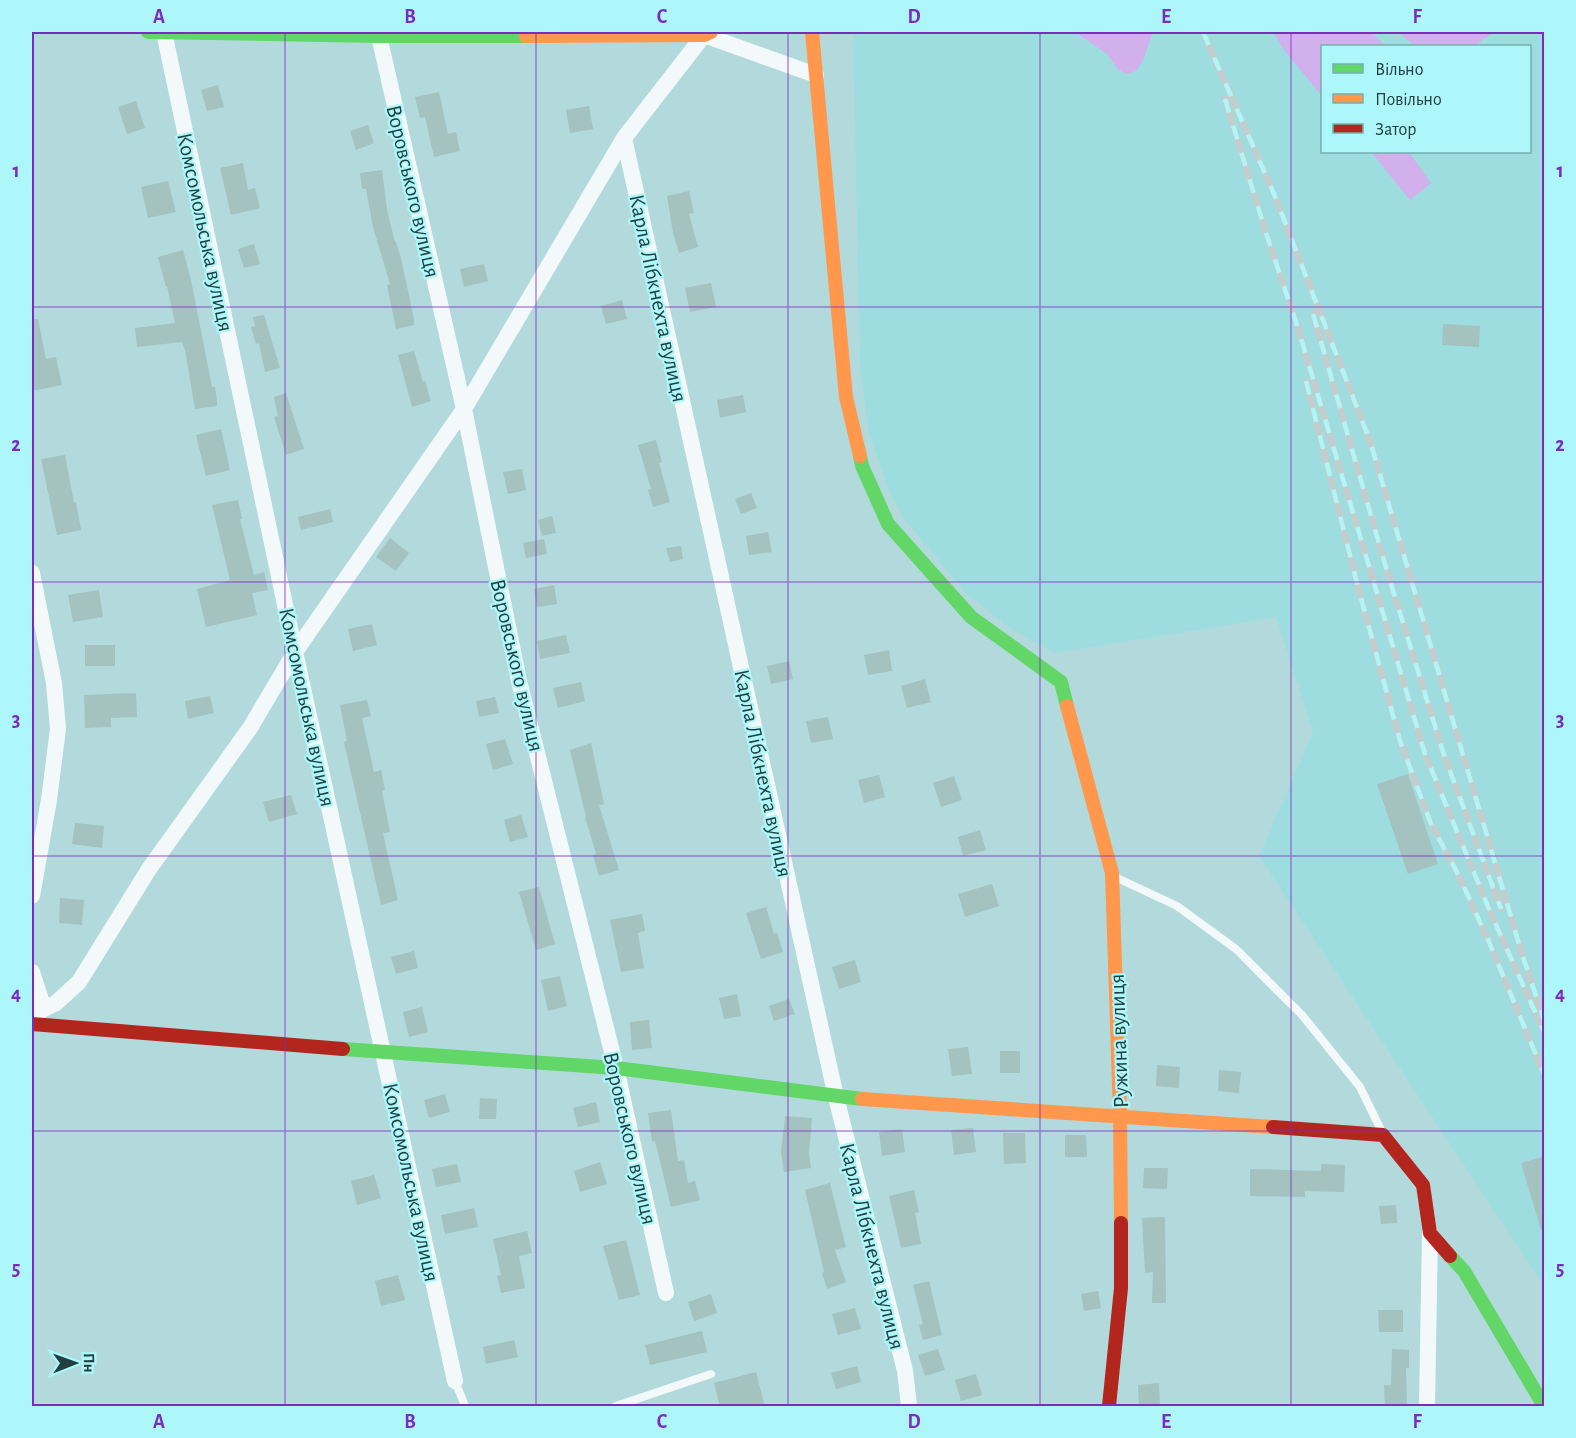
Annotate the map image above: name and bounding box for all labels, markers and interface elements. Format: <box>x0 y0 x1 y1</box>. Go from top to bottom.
text: A <box>153 7 165 27</box>
text: B <box>404 7 416 27</box>
text: C <box>657 7 668 27</box>
text: D <box>907 7 921 27</box>
text: E <box>1161 7 1171 27</box>
text: F <box>1412 7 1422 27</box>
legend <box>1321 45 1531 153</box>
text: Вільно <box>1375 61 1423 79</box>
text: Повільно <box>1375 91 1442 109</box>
street label: Воровського вулиця <box>382 103 444 280</box>
text: Затор <box>1375 121 1416 139</box>
street label: Комсомольська вулиця <box>173 131 237 334</box>
text: 1 <box>12 161 20 181</box>
text: 1 <box>1556 161 1564 181</box>
street label: Карла Лібкнехта вулиця <box>625 192 691 404</box>
text: 2 <box>11 435 21 455</box>
text: 2 <box>1555 435 1565 455</box>
street label: Воровського вулиця <box>486 577 548 754</box>
street label: Комсомольська вулиця <box>275 606 339 809</box>
street label: Карла Лібкнехта вулиця <box>730 667 796 879</box>
text: 3 <box>12 710 20 730</box>
text: 3 <box>1556 710 1564 730</box>
street label: Ружина вулиця <box>1106 973 1132 1109</box>
text: 4 <box>11 984 21 1004</box>
text: 4 <box>1555 984 1565 1004</box>
street label: Воровського вулиця <box>599 1050 661 1227</box>
street label: Комсомольська вулиця <box>379 1081 443 1284</box>
street label: Карла Лібкнехта вулиця <box>836 1141 908 1352</box>
text: 5 <box>12 1259 20 1279</box>
text: 5 <box>1556 1259 1564 1279</box>
north arrow <box>45 1333 105 1393</box>
text: Пн <box>81 1353 97 1373</box>
text: A <box>153 1412 165 1432</box>
text: B <box>404 1412 416 1432</box>
text: C <box>657 1412 668 1432</box>
text: D <box>907 1412 921 1432</box>
text: E <box>1161 1412 1171 1432</box>
text: F <box>1412 1412 1422 1432</box>

